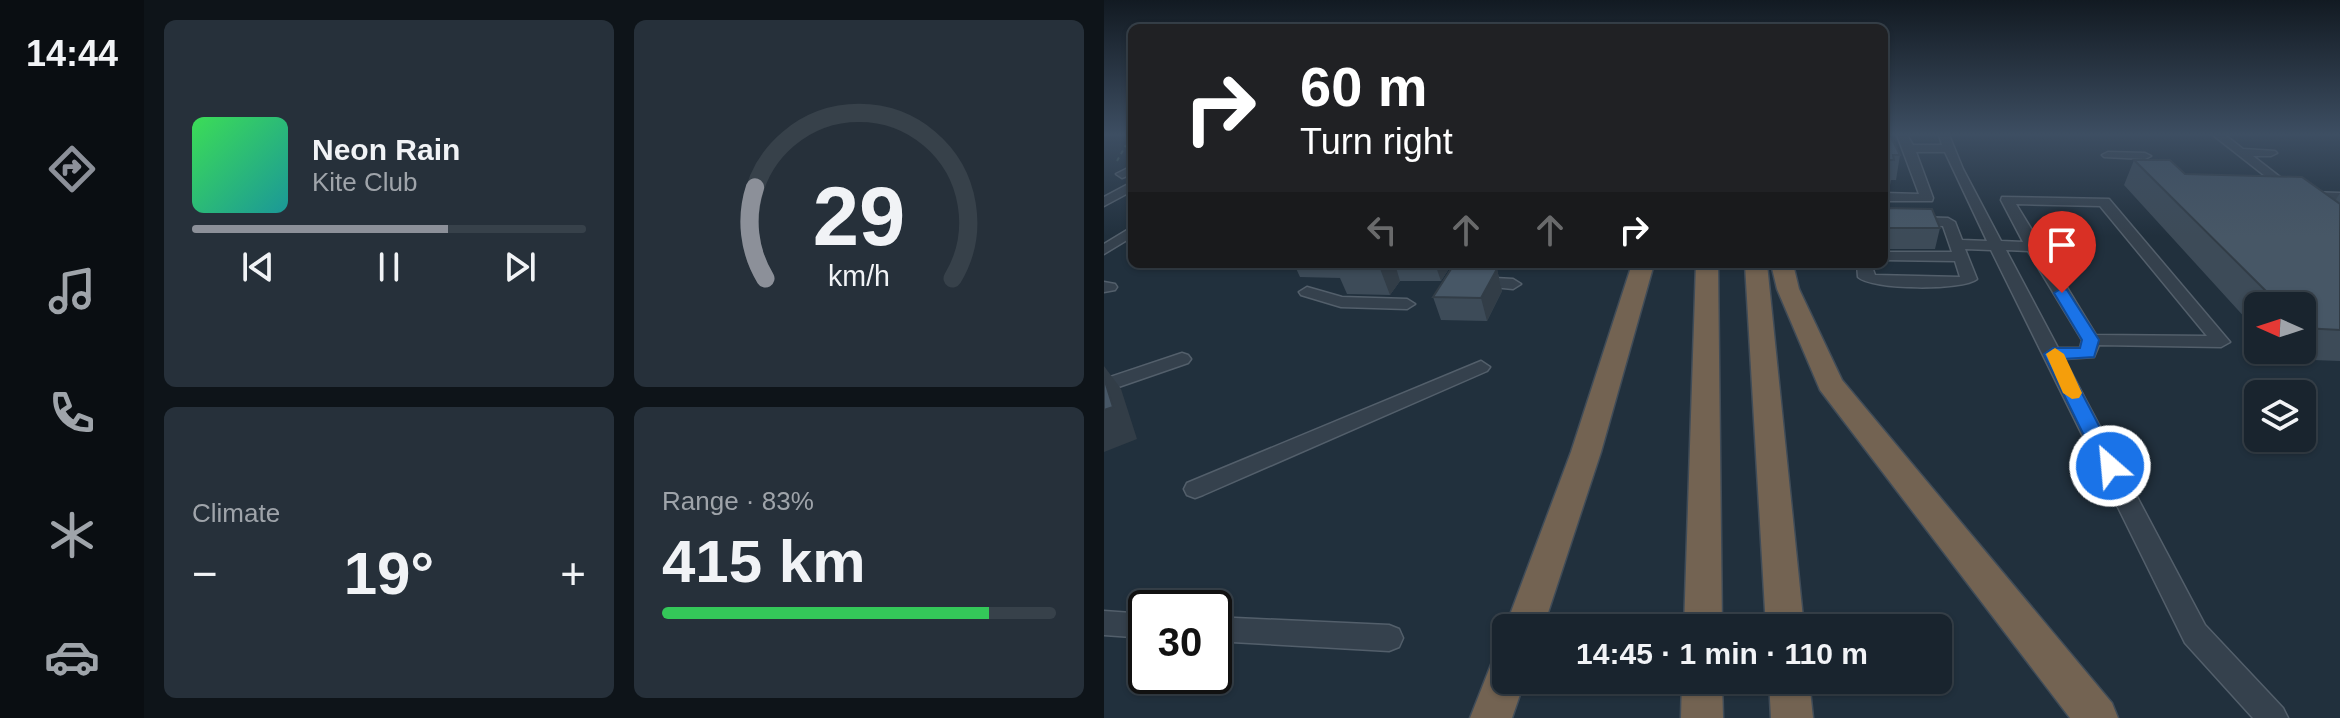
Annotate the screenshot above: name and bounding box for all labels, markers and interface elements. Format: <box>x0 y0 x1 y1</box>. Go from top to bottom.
text: 14:44 <box>26 33 118 74</box>
text: 60 m <box>1300 55 1428 118</box>
icon: right <box>1168 56 1272 160</box>
text: Turn right <box>1300 121 1453 162</box>
text: Neon Rain <box>312 133 460 166</box>
icon: directions <box>44 141 100 197</box>
text: Kite Club <box>312 167 418 197</box>
text: 29 <box>813 170 905 263</box>
icon: left <box>1360 208 1404 252</box>
icon: ahead <box>1444 208 1488 252</box>
icon: ahead <box>1528 208 1572 252</box>
icon: right <box>1612 208 1656 252</box>
pin <box>2028 211 2096 293</box>
icon: arrive <box>2040 223 2084 267</box>
icon: previous <box>236 245 280 289</box>
icon: pause <box>367 245 411 289</box>
icon: next <box>498 245 542 289</box>
text: km/h <box>828 260 890 292</box>
icon: music <box>44 263 100 319</box>
north arrow <box>2244 292 2316 364</box>
map controls <box>2244 292 2316 452</box>
button: layers <box>2244 380 2316 452</box>
icon: phone <box>44 385 100 441</box>
position arrow <box>2068 424 2152 508</box>
text: Range · 83% <box>662 486 814 516</box>
text: Climate <box>192 498 280 528</box>
icon: climate <box>44 507 100 563</box>
text: 415 km <box>662 528 866 595</box>
text: 19° <box>344 540 434 607</box>
text: − <box>192 549 218 598</box>
text: + <box>560 549 586 598</box>
speed limit sign: 30 <box>1128 590 1232 694</box>
icon: car <box>44 629 100 685</box>
text: 14:45 · 1 min · 110 m <box>1576 637 1868 670</box>

